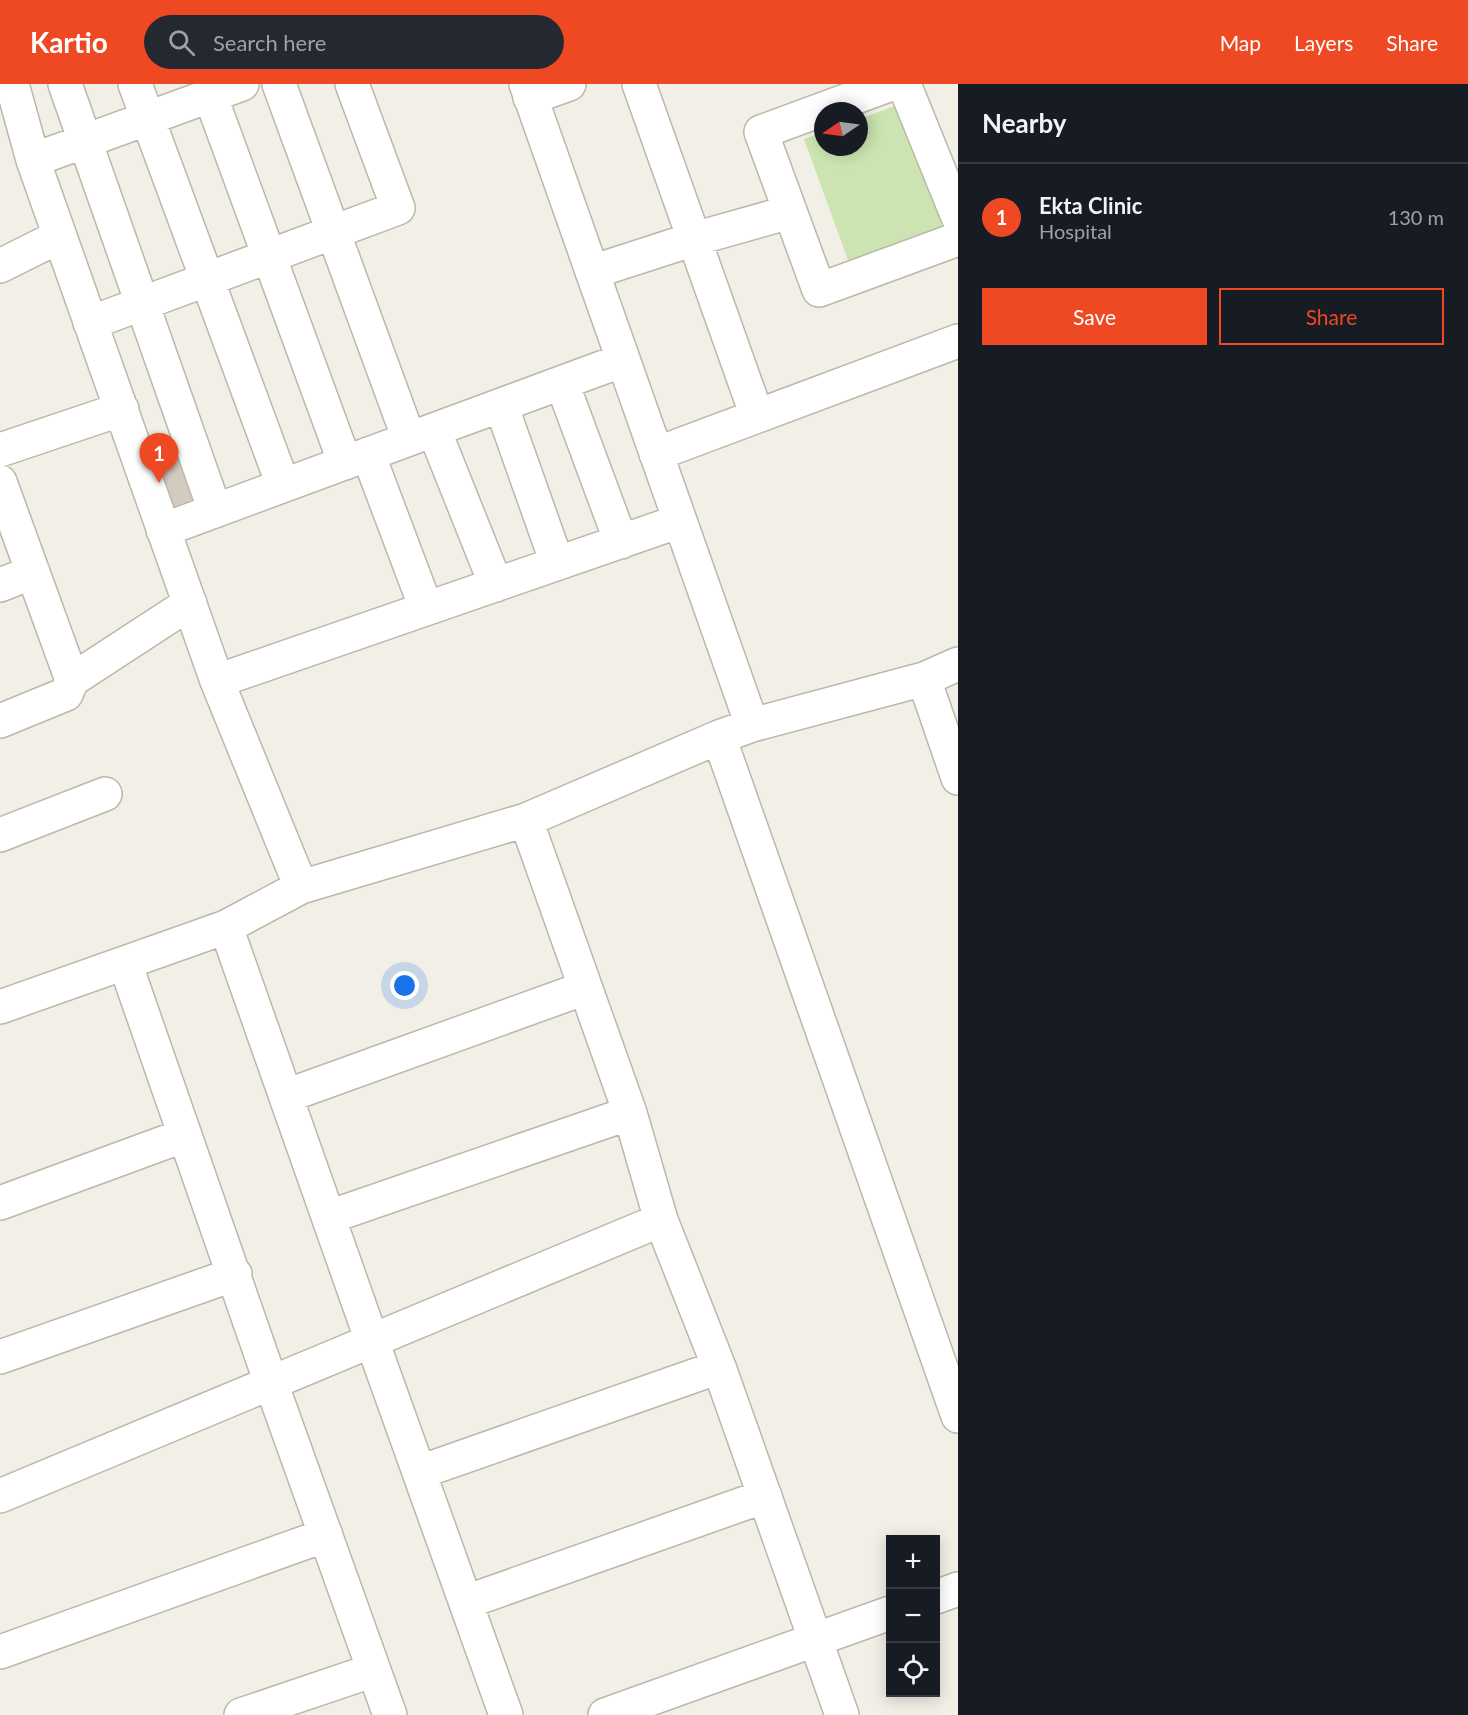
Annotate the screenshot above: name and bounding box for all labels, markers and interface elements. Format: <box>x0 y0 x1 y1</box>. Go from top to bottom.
search box <box>144 15 564 69</box>
text: Kartio <box>30 25 108 59</box>
icon: search <box>165 26 198 59</box>
text: Search here <box>213 29 326 56</box>
text: Map <box>1220 30 1261 55</box>
text: Layers <box>1294 30 1353 55</box>
text: Share <box>1386 30 1438 55</box>
north arrow <box>814 102 868 156</box>
text: Nearby <box>982 107 1067 139</box>
text: Ekta Clinic <box>1039 192 1142 219</box>
text: 1 <box>996 205 1007 229</box>
text: 130 m <box>1388 205 1444 229</box>
text: Hospital <box>1039 219 1112 243</box>
button: Save <box>982 288 1207 345</box>
button: Share <box>1219 288 1444 345</box>
pin: 1 <box>140 434 178 483</box>
your location <box>390 971 419 1000</box>
map controls <box>886 1535 940 1697</box>
button: + <box>886 1535 940 1589</box>
button: − <box>886 1589 940 1643</box>
button: locate <box>886 1643 940 1697</box>

